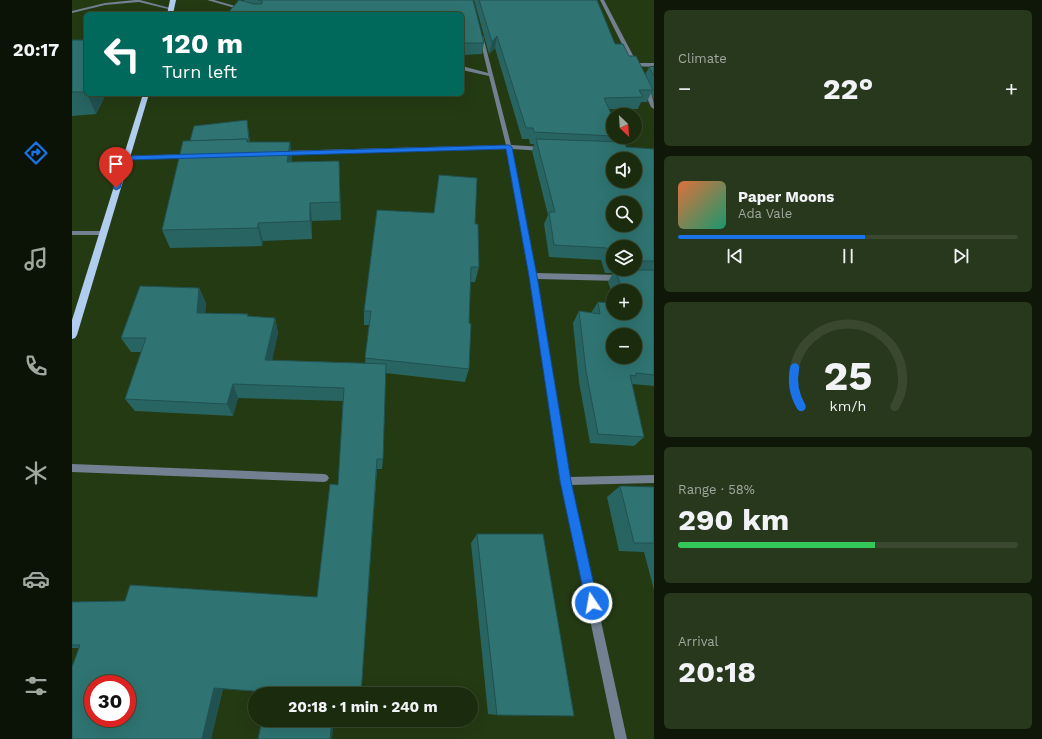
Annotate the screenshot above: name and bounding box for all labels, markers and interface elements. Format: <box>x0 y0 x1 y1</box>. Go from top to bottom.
text: 120 m <box>162 27 243 60</box>
icon: left <box>96 28 148 80</box>
text: 20:17 <box>13 39 59 60</box>
text: Climate <box>678 51 727 66</box>
text: Turn left <box>162 61 237 82</box>
text: 22° <box>823 71 873 106</box>
text: − <box>678 76 691 101</box>
text: + <box>1005 76 1018 101</box>
north arrow <box>606 108 642 144</box>
map controls <box>606 108 642 364</box>
icon: directions <box>22 139 50 167</box>
pin <box>99 147 133 188</box>
button: sound <box>606 152 642 188</box>
icon: arrive <box>105 153 127 175</box>
text: Paper Moons <box>738 188 834 206</box>
button: search <box>606 196 642 232</box>
text: Ada Vale <box>738 206 792 221</box>
button: layers <box>606 240 642 276</box>
icon: music <box>22 245 50 273</box>
icon: previous <box>724 245 746 267</box>
icon: pause <box>837 245 859 267</box>
icon: next <box>950 245 972 267</box>
button: + <box>606 284 642 320</box>
button: − <box>606 328 642 364</box>
text: 25 <box>823 351 873 400</box>
icon: phone <box>22 352 50 380</box>
text: km/h <box>830 398 866 414</box>
icon: climate <box>22 459 50 487</box>
text: Range · 58% <box>678 482 755 497</box>
text: 290 km <box>678 502 789 537</box>
icon: car <box>22 565 50 593</box>
position arrow <box>571 582 613 624</box>
text: Arrival <box>678 634 719 649</box>
text: 20:18 <box>678 654 756 689</box>
icon: filters <box>22 672 50 700</box>
speed limit sign: 30 <box>84 675 136 727</box>
text: 20:18 · 1 min · 240 m <box>288 698 438 716</box>

